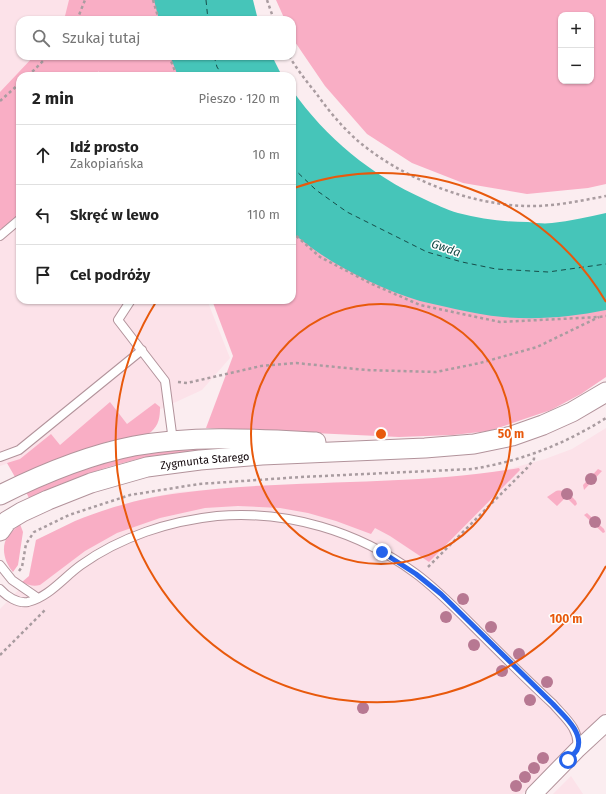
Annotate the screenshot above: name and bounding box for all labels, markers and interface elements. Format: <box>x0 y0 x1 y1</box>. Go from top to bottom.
map controls <box>558 12 594 84</box>
button: + <box>558 12 594 48</box>
search box <box>16 16 296 60</box>
icon: search <box>30 27 52 49</box>
text: Szukaj tutaj <box>62 29 140 47</box>
button: − <box>558 48 594 84</box>
text: 2 min <box>32 88 74 109</box>
text: Pieszo · 120 m <box>199 91 280 106</box>
text: Idź prosto <box>70 138 139 156</box>
icon: ahead <box>32 144 54 166</box>
text: 10 m <box>253 147 280 162</box>
text: Zakopiańska <box>70 156 143 171</box>
icon: left <box>32 204 54 226</box>
text: Skręć w lewo <box>70 206 159 224</box>
text: 110 m <box>247 207 280 222</box>
water label: Gwda <box>430 237 463 260</box>
icon: arrive <box>32 264 54 286</box>
text: Cel podróży <box>70 266 150 284</box>
centre of rings <box>374 427 388 441</box>
text: 50 m <box>498 427 524 441</box>
street label: Zygmunta Starego <box>159 450 250 472</box>
route end <box>373 543 391 561</box>
text: 100 m <box>550 612 582 626</box>
route start <box>559 751 577 769</box>

